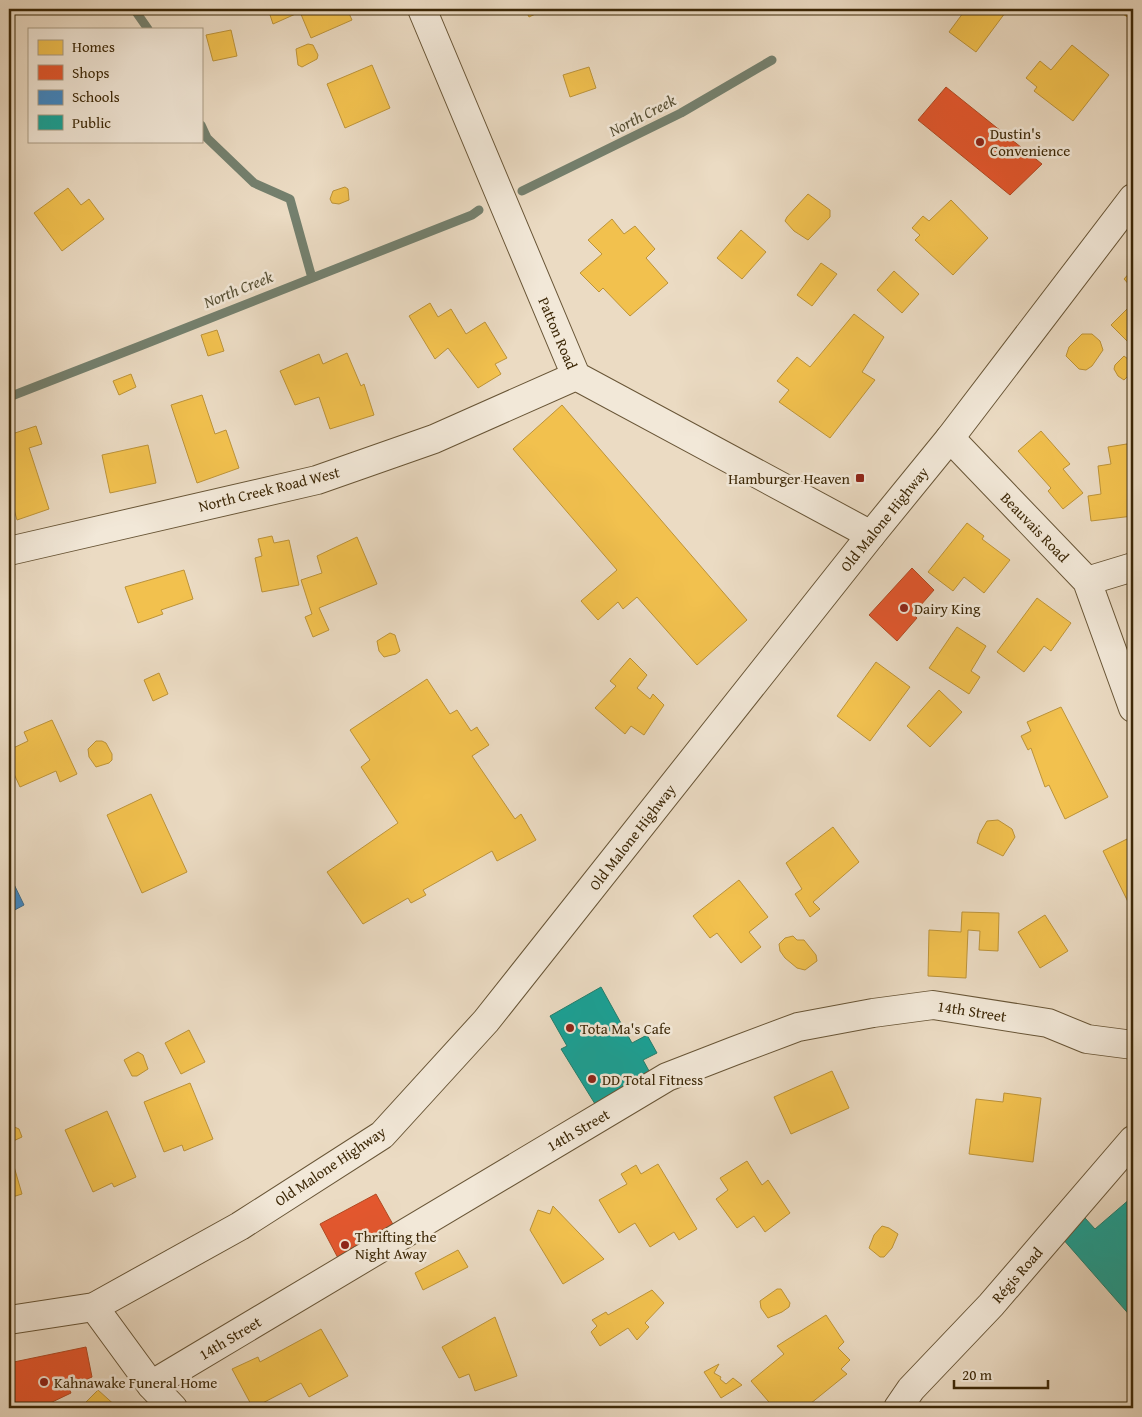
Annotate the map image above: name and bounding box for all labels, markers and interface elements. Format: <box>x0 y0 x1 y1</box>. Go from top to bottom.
legend <box>28 28 202 142</box>
text: Homes <box>72 36 115 57</box>
text: Shops <box>72 62 109 83</box>
text: Schools <box>72 86 120 107</box>
water label: North Creek <box>603 88 680 143</box>
text: Public <box>72 112 111 133</box>
place label: Dustin's Convenience <box>990 123 1070 161</box>
marker: Dustin's Convenience <box>974 136 986 148</box>
water label: North Creek <box>199 264 277 314</box>
street label: Patton Road <box>533 294 583 372</box>
street label: North Creek Road West <box>196 461 343 517</box>
street label: Old Malone Highway <box>835 462 933 576</box>
place label: Hamburger Heaven <box>728 468 851 489</box>
marker: Hamburger Heaven <box>854 472 866 484</box>
street label: Beauvais Road <box>996 487 1074 567</box>
place label: Dairy King <box>914 598 981 619</box>
marker: Dairy King <box>898 602 910 614</box>
street label: Old Malone Highway <box>584 779 681 895</box>
street label: 14th Street <box>936 995 1009 1027</box>
place label: Tota Ma's Cafe <box>580 1018 671 1039</box>
marker: Tota Ma's Cafe <box>564 1022 576 1034</box>
place label: DD Total Fitness <box>602 1069 703 1090</box>
marker: DD Total Fitness <box>586 1073 598 1085</box>
street label: 14th Street <box>543 1103 614 1156</box>
street label: Old Malone Highway <box>270 1121 390 1211</box>
place label: Thrifting the Night Away <box>355 1226 437 1264</box>
marker: Thrifting the Night Away <box>339 1239 351 1251</box>
street label: Régis Road <box>987 1242 1047 1308</box>
street label: 14th Street <box>195 1311 266 1365</box>
scale bar <box>954 1357 1048 1389</box>
text: 20 m <box>962 1364 993 1385</box>
place label: Kahnawake Funeral Home <box>54 1372 217 1393</box>
marker: Kahnawake Funeral Home <box>38 1376 50 1388</box>

